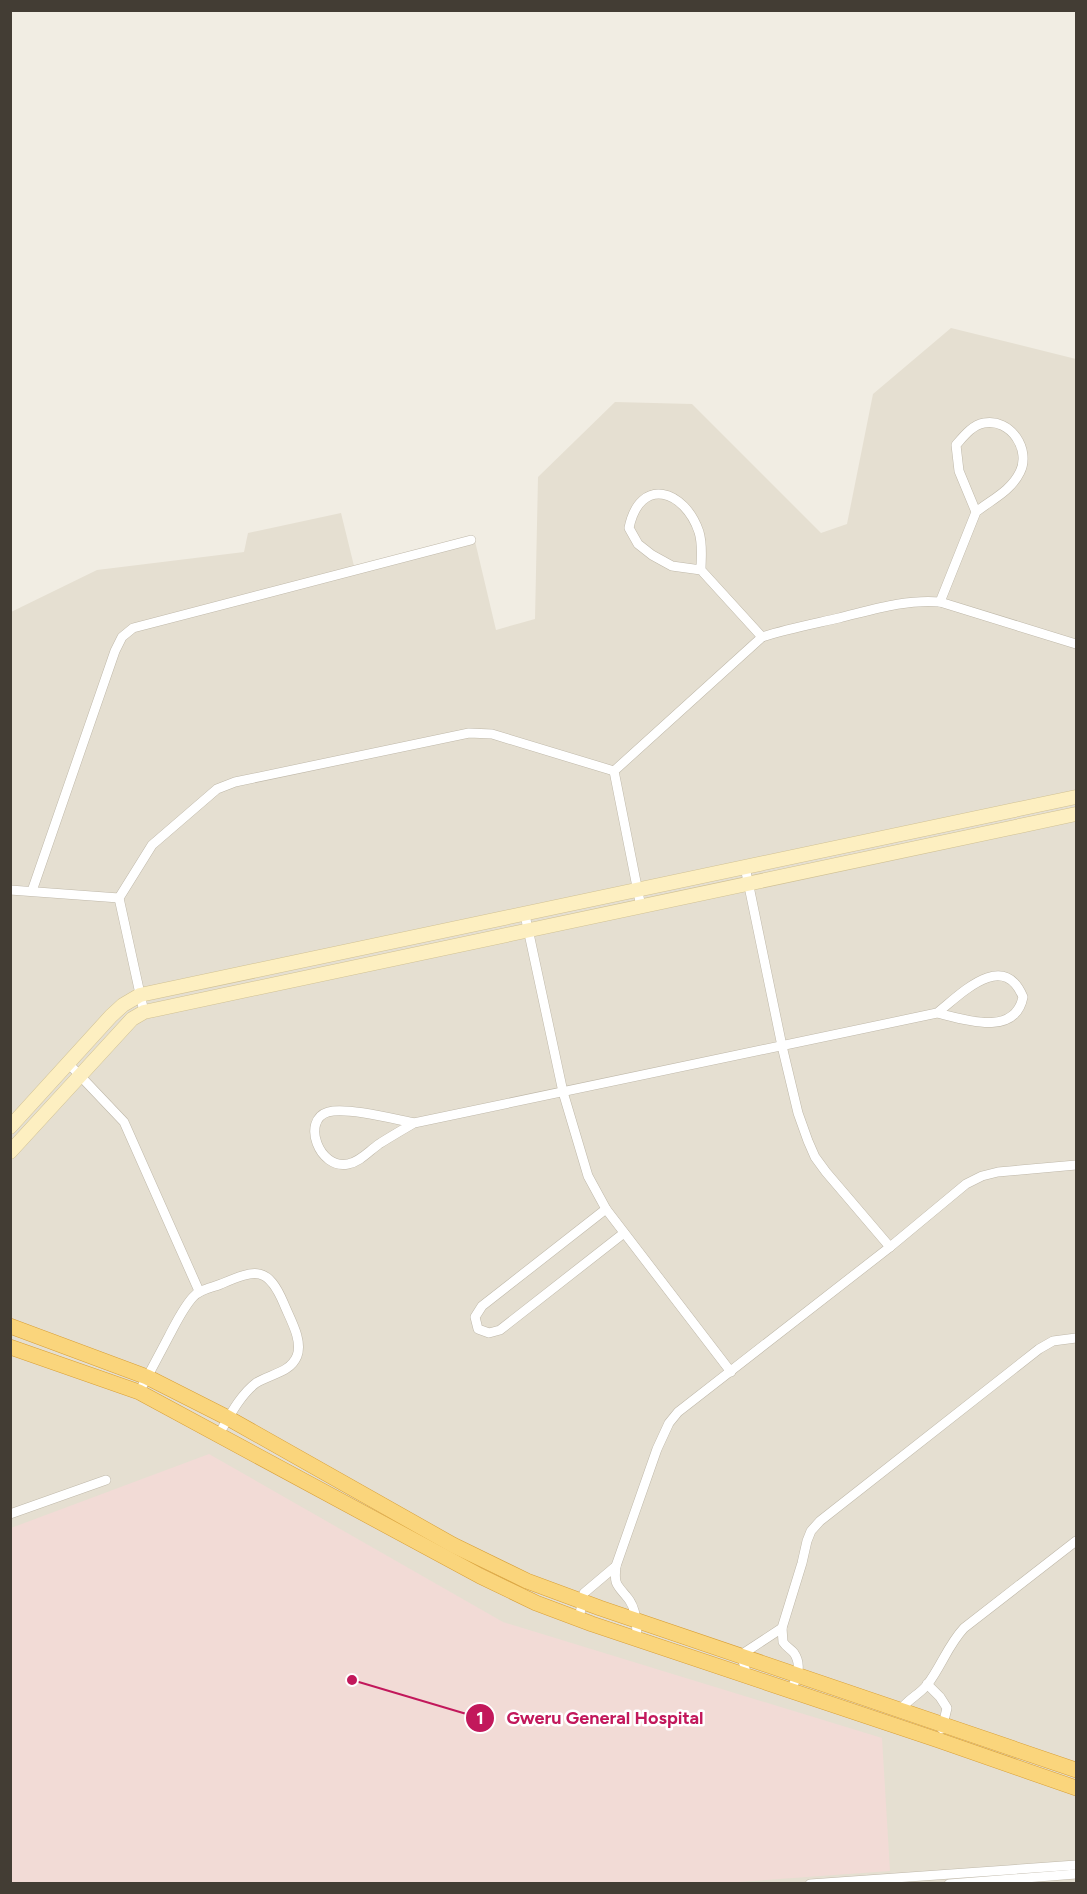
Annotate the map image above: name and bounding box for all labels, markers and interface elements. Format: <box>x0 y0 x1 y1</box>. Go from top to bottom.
callout: Gweru General Hospital <box>465 1700 716 1736</box>
text: 1 <box>476 1707 484 1729</box>
text: Gweru General Hospital <box>506 1707 704 1729</box>

